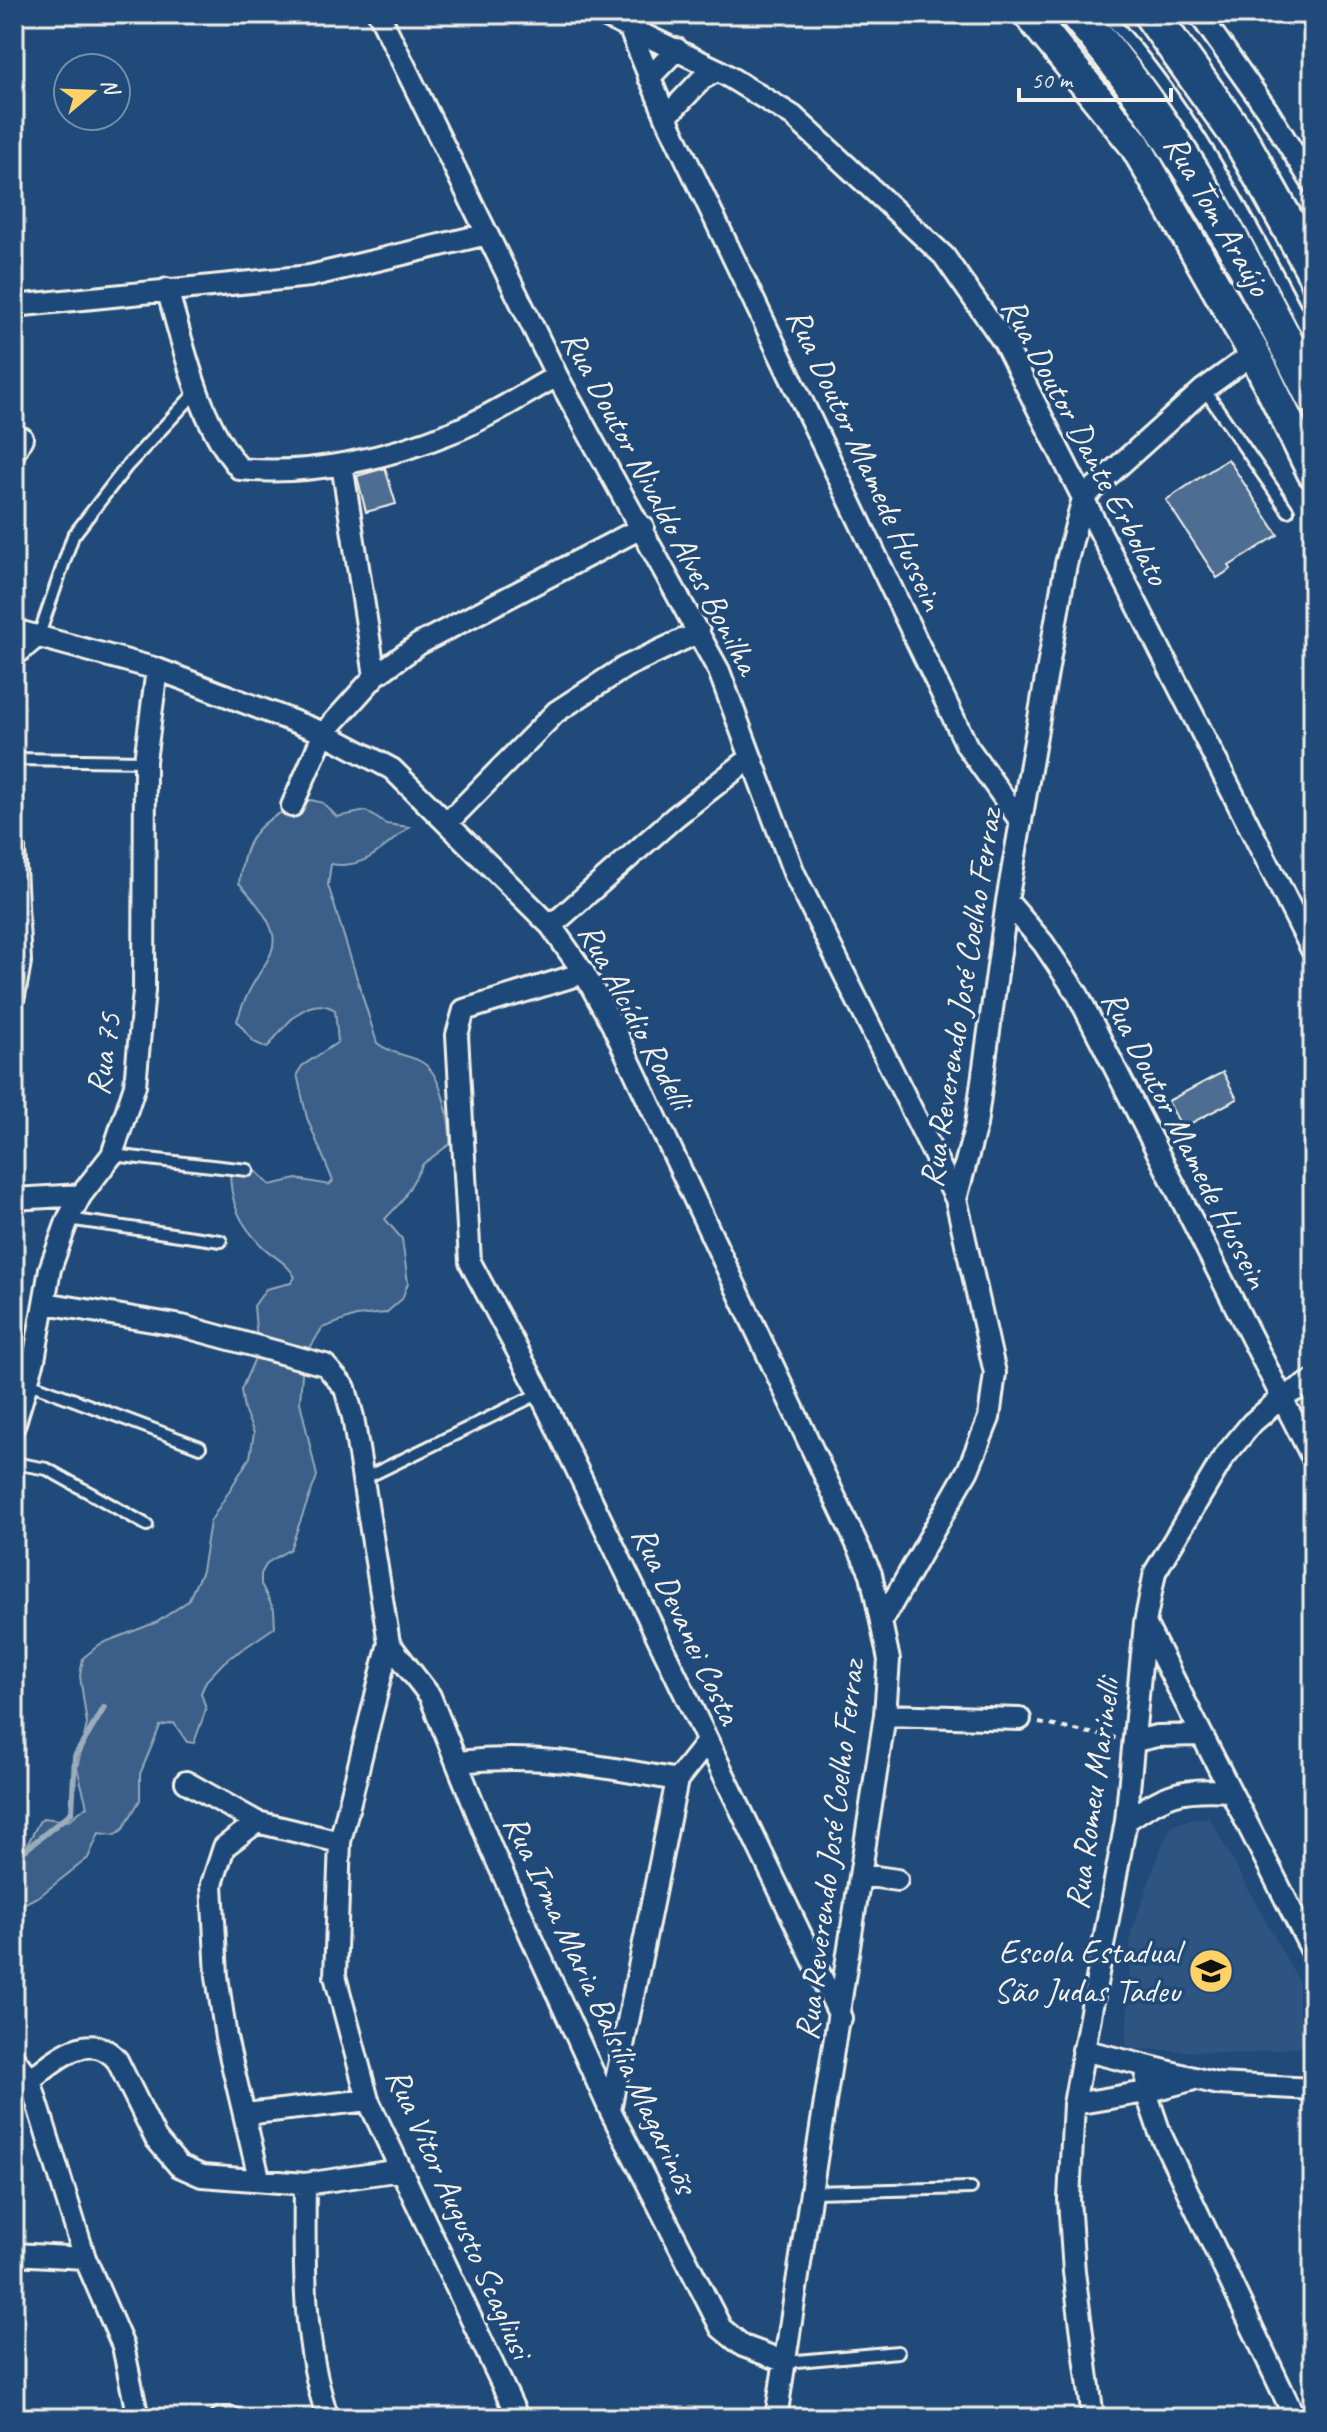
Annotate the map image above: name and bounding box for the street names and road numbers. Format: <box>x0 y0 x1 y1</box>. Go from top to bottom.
street label: Rua Tom Araújo <box>1155 127 1282 305</box>
street label: Rua Doutor Dante Erbolato <box>992 290 1181 594</box>
street label: Rua Doutor Mamede Hussein <box>777 301 956 618</box>
street label: Rua Doutor Nivaldo Alves Bonilha <box>552 323 771 684</box>
street label: Rua Reverendo José Coelho Ferraz <box>909 803 1012 1190</box>
street label: Rua Alcídio Rodelli <box>569 915 705 1120</box>
street label: Rua Doutor Mamede Hussein <box>1092 983 1280 1297</box>
street label: Rua 75 <box>75 1008 131 1098</box>
street label: Rua Devanei Costa <box>622 1519 753 1733</box>
street label: Rua Reverendo José Coelho Ferraz <box>784 1654 874 2042</box>
street label: Rua Romeu Marinelli <box>1055 1671 1130 1912</box>
street label: Rua Irma Maria Balsília Magarinõs <box>494 1808 709 2203</box>
street label: Rua Vitor Augusto Scagliusi <box>377 2061 545 2368</box>

